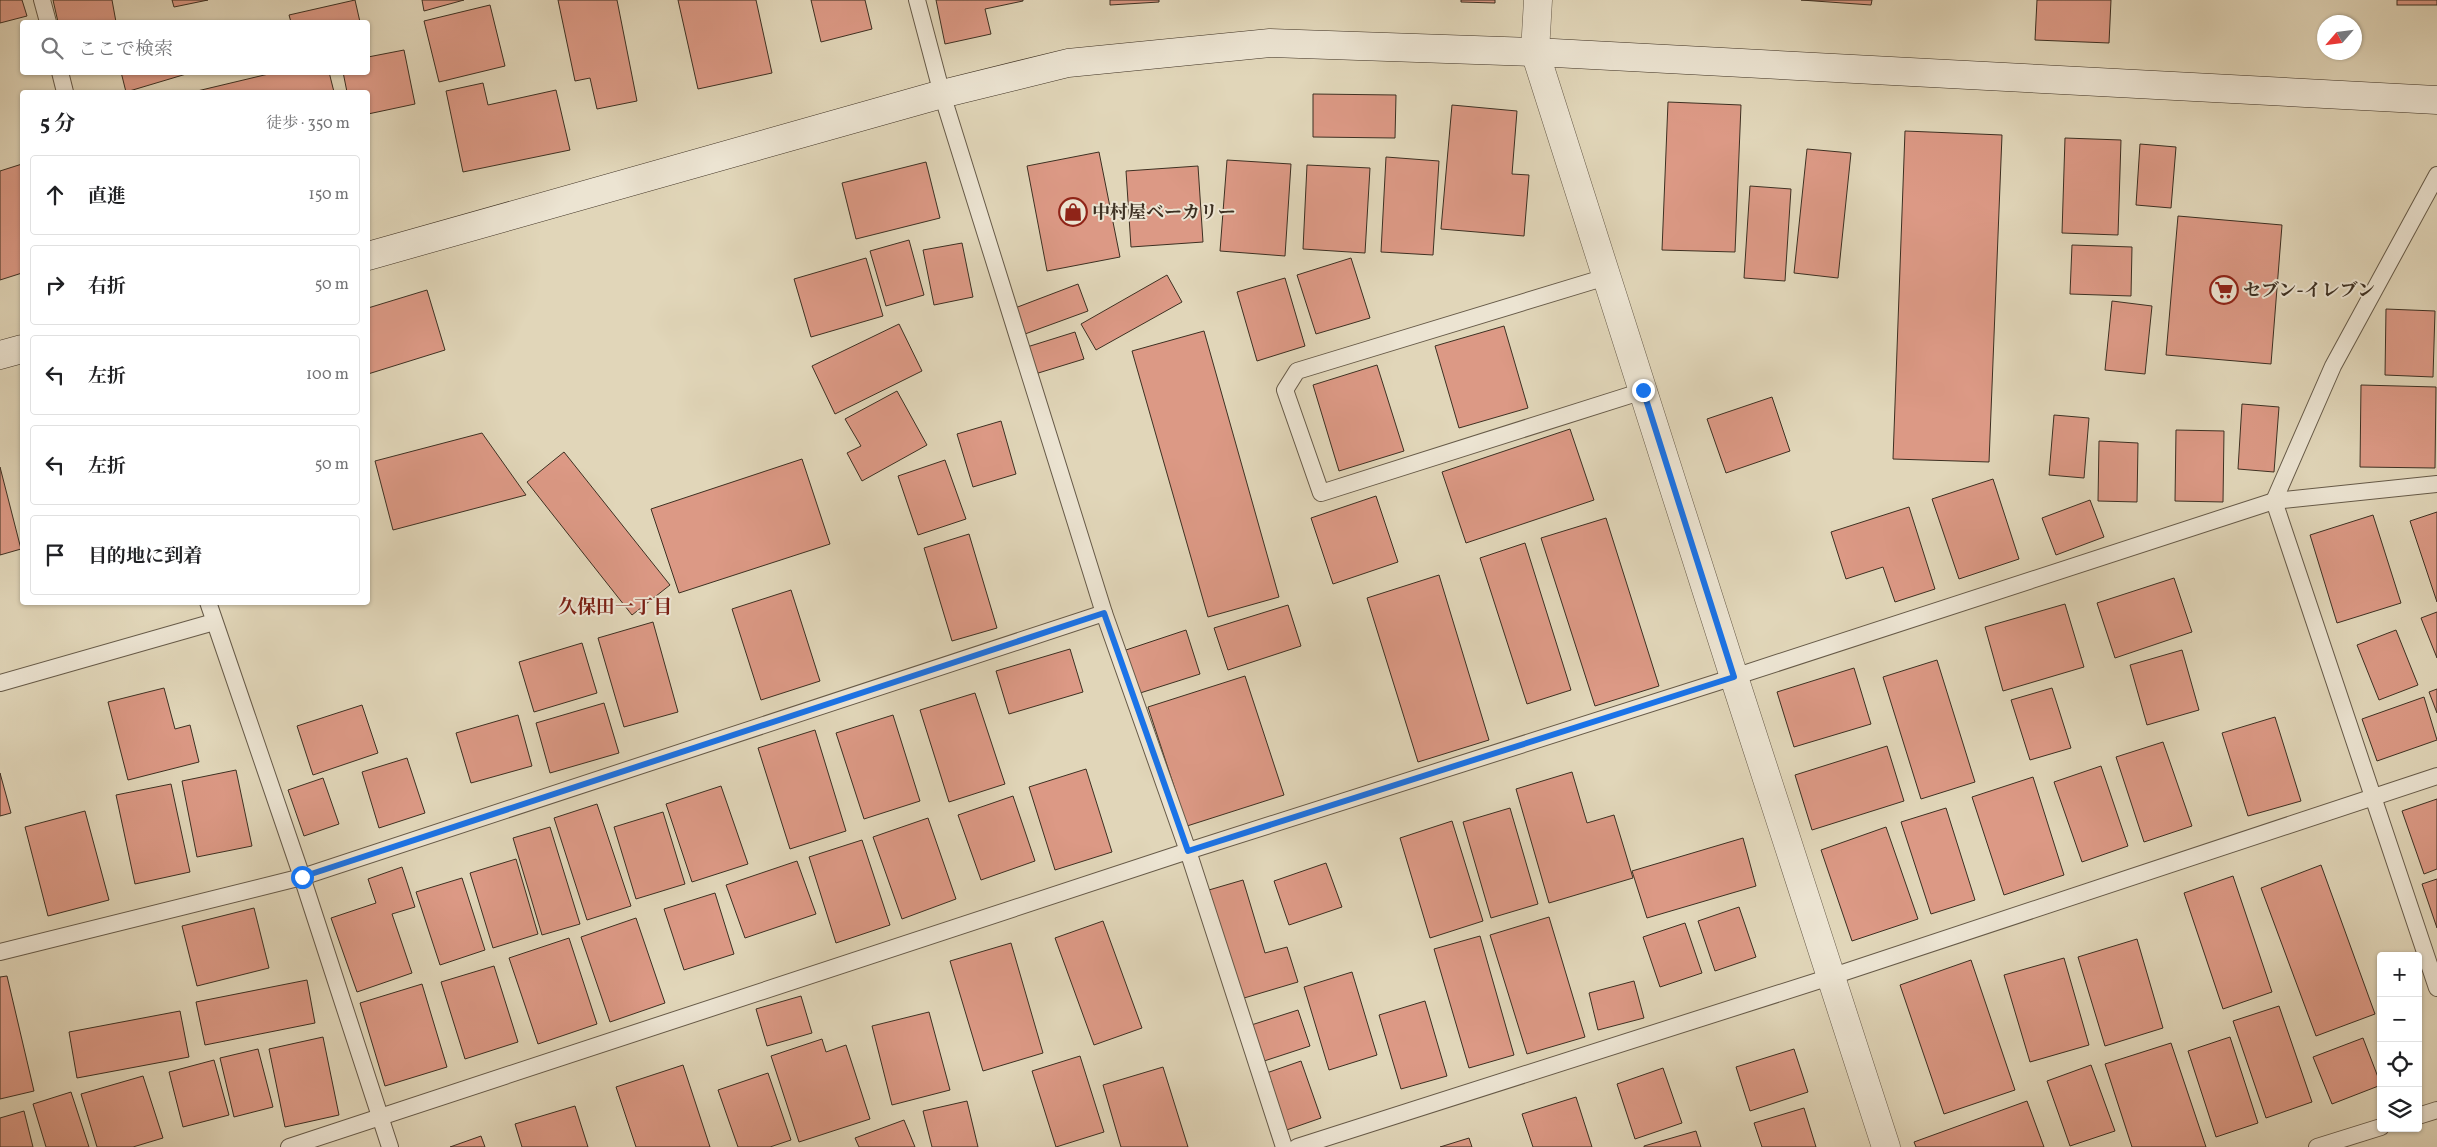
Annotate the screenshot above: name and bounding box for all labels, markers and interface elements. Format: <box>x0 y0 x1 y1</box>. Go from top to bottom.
north arrow <box>2317 15 2362 60</box>
search box <box>20 20 370 75</box>
icon: search <box>38 34 66 62</box>
text: ここで検索 <box>78 37 173 63</box>
text: 5 分 <box>40 110 75 139</box>
text: 徒歩 · 350 m <box>266 113 350 135</box>
icon: ahead <box>41 181 69 209</box>
text: 直進 <box>88 184 126 210</box>
text: 150 m <box>308 184 349 206</box>
shop icon: 中村屋ベーカリー <box>1058 197 1088 227</box>
place label: 中村屋ベーカリー <box>1092 201 1236 226</box>
icon: right <box>41 271 69 299</box>
text: 右折 <box>88 274 126 300</box>
text: 50 m <box>315 274 349 296</box>
supermarket icon: セブン-イレブン <box>2209 275 2239 305</box>
place label: セブン-イレブン <box>2243 279 2375 304</box>
icon: left <box>41 361 69 389</box>
text: 左折 <box>88 364 126 390</box>
text: 100 m <box>306 364 349 386</box>
route end <box>1632 379 1655 402</box>
icon: left <box>41 451 69 479</box>
text: 左折 <box>88 454 126 480</box>
text: 50 m <box>315 454 349 476</box>
icon: arrive <box>41 541 69 569</box>
text: 目的地に到着 <box>88 544 202 570</box>
district label: 久保田一丁目 <box>558 595 672 621</box>
route start <box>291 866 314 889</box>
map controls <box>2377 952 2422 1132</box>
button: + <box>2377 952 2422 997</box>
button: − <box>2377 997 2422 1042</box>
button: locate <box>2377 1042 2422 1087</box>
button: layers <box>2377 1087 2422 1132</box>

